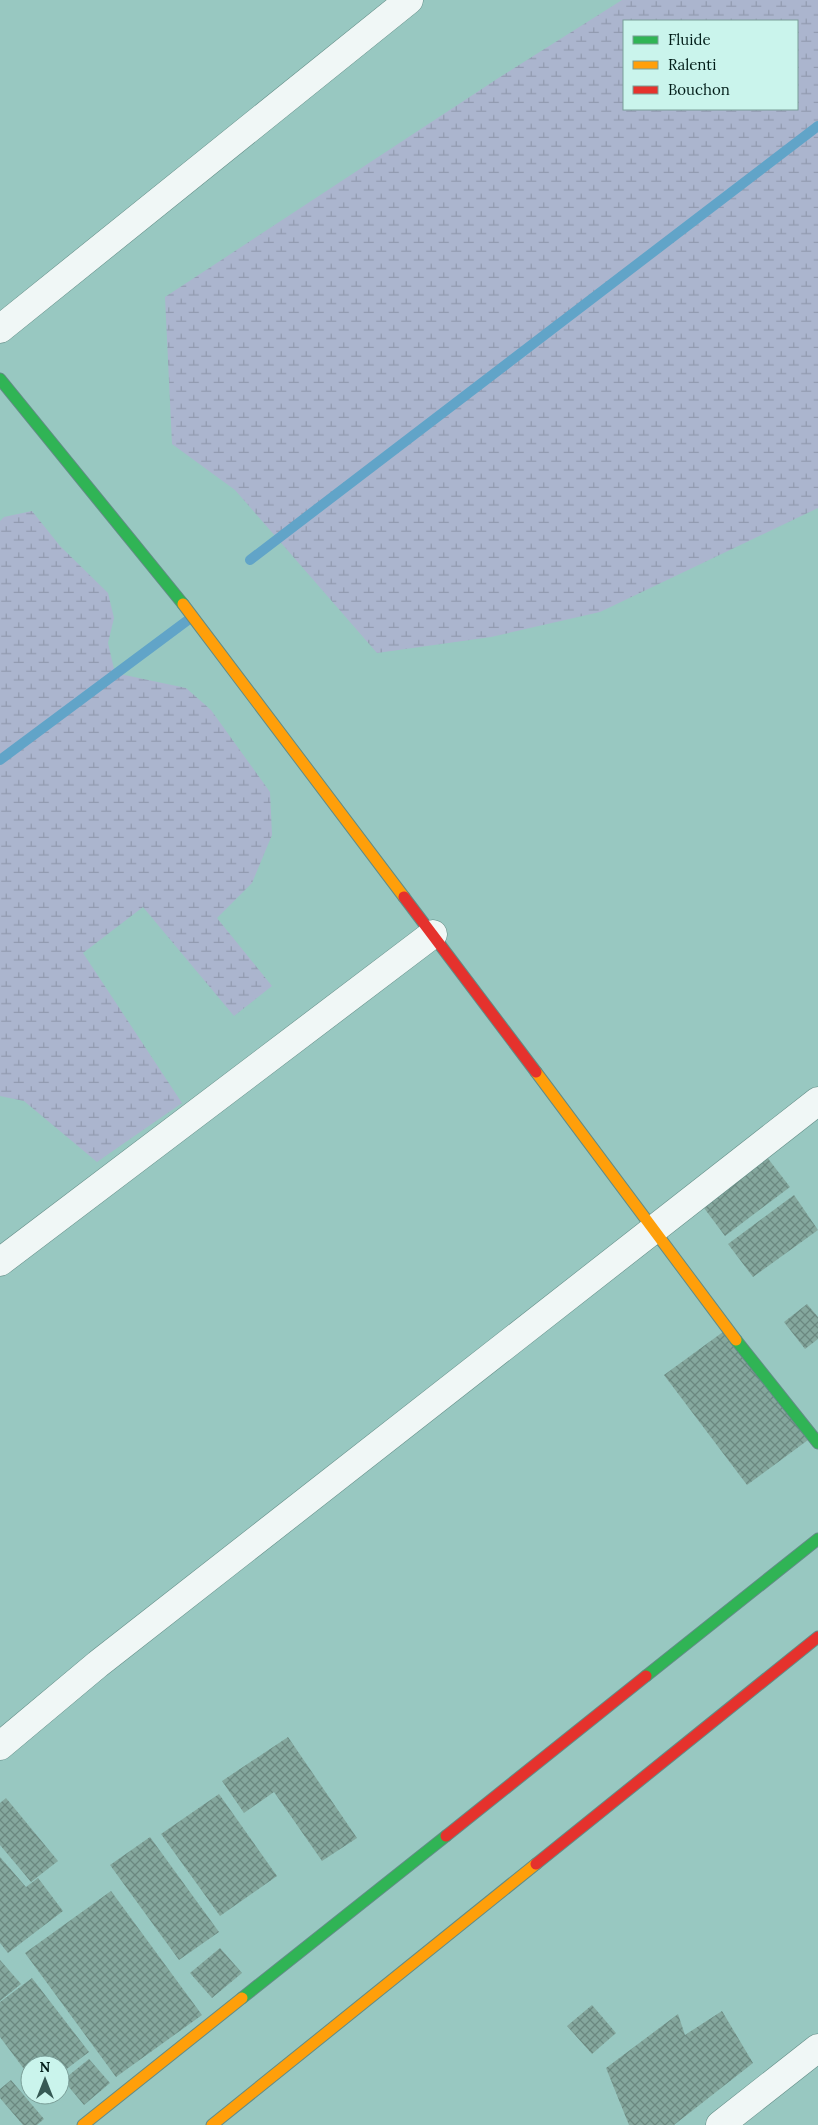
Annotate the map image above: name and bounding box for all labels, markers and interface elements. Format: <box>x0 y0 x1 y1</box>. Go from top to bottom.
legend <box>623 20 798 110</box>
text: Fluide <box>668 30 711 49</box>
text: Ralenti <box>668 55 716 74</box>
text: Bouchon <box>668 80 730 99</box>
north arrow <box>20 2055 70 2105</box>
text: N <box>40 2058 51 2076</box>

